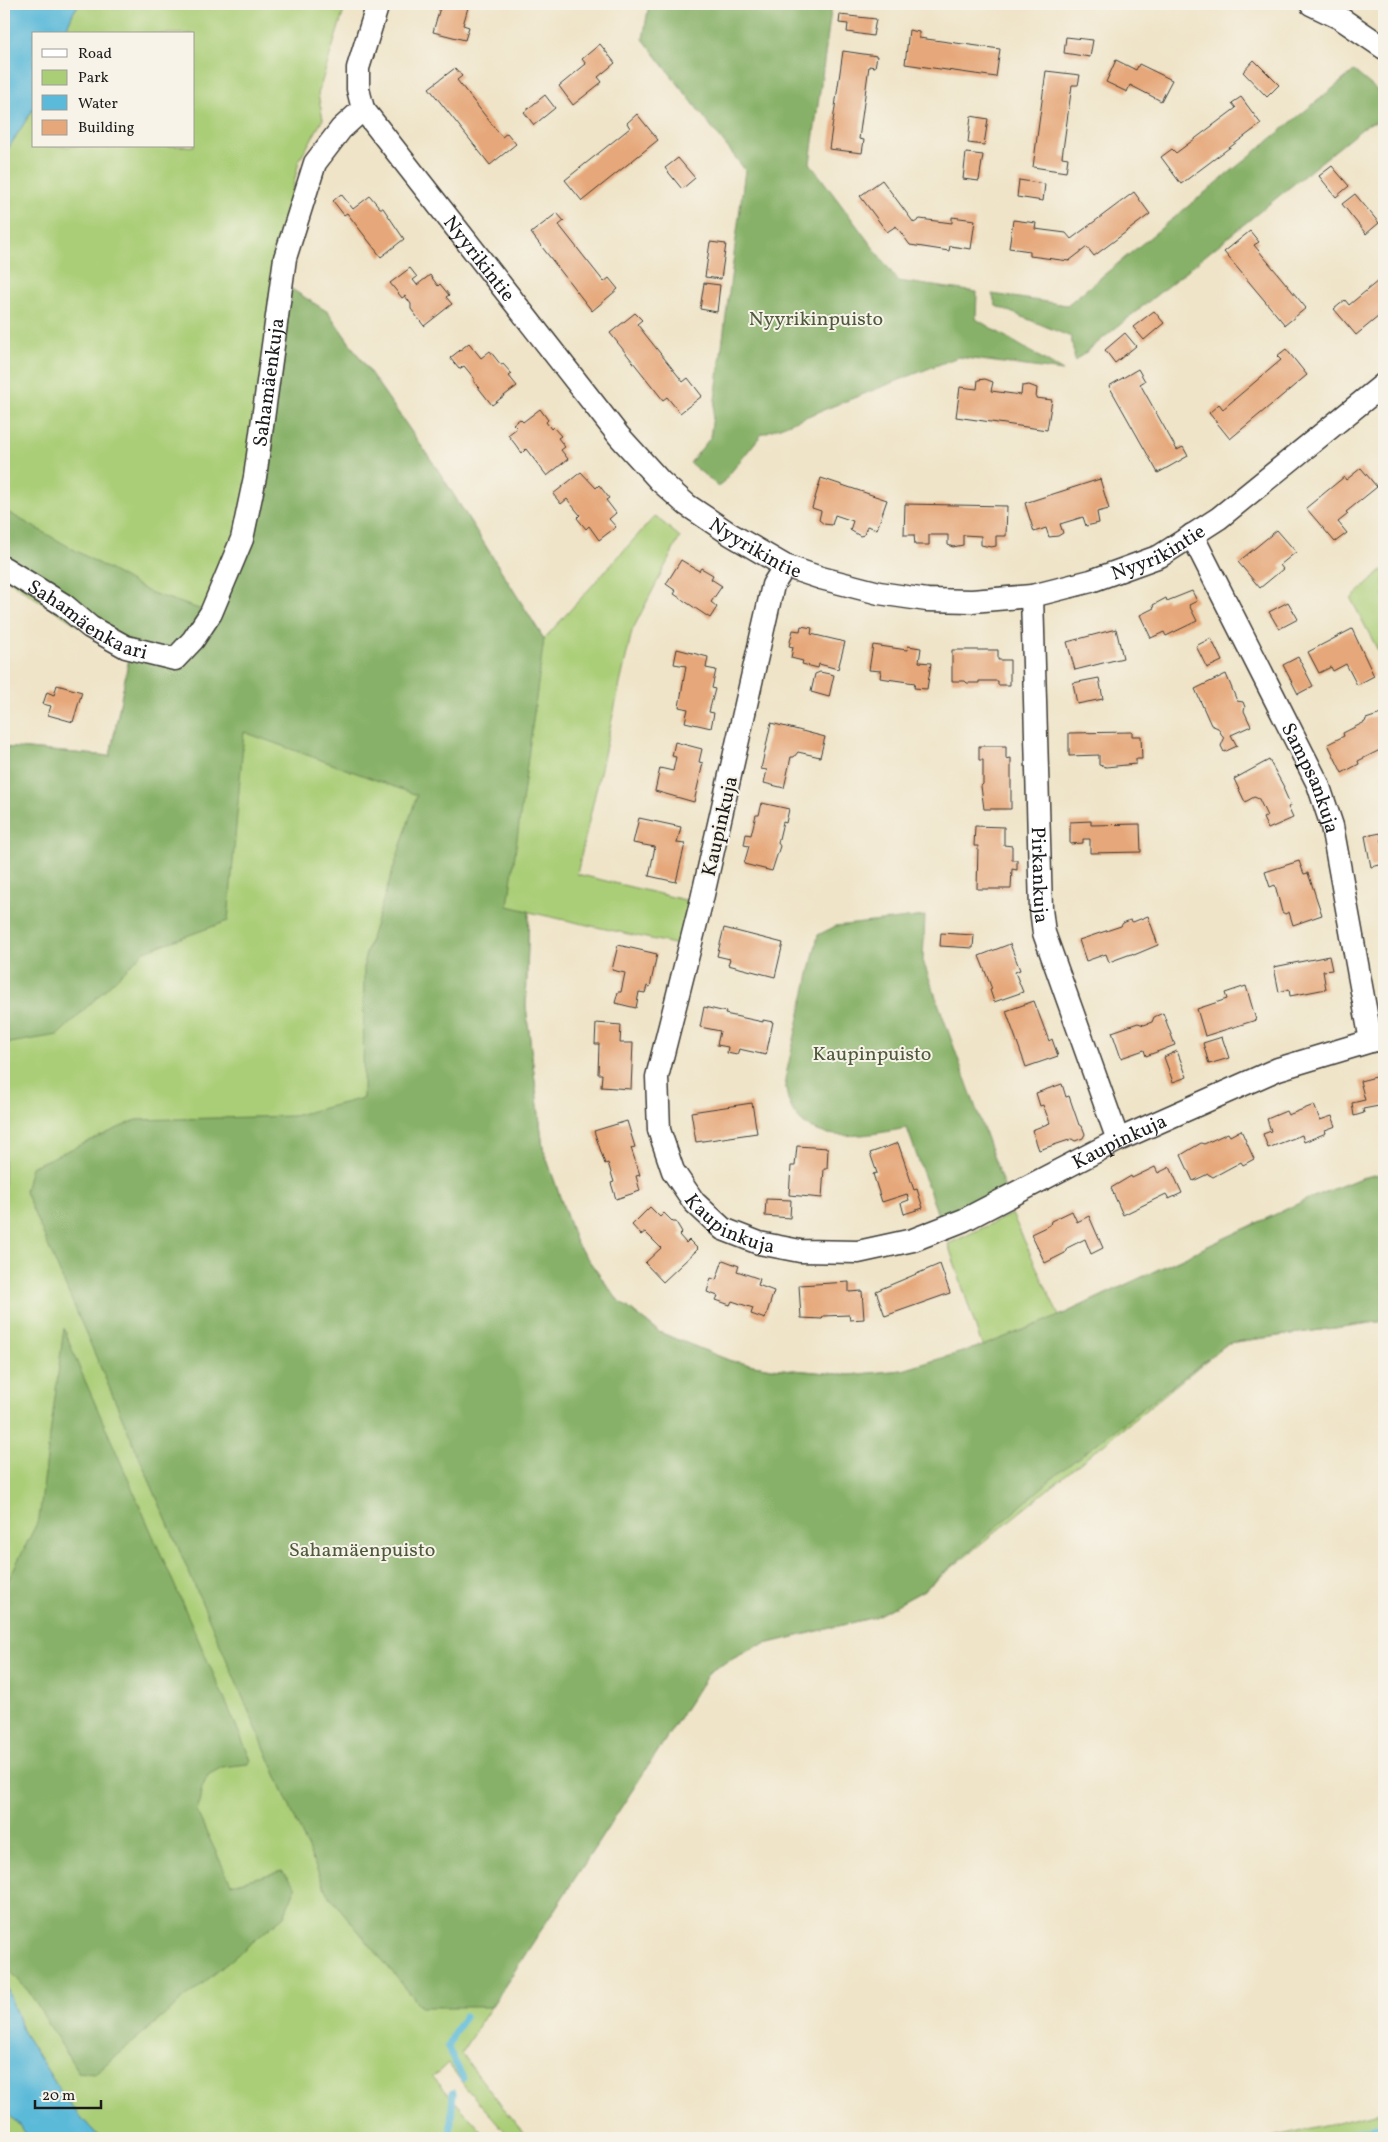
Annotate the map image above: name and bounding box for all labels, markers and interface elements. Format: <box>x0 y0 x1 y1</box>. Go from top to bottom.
legend <box>32 32 195 148</box>
text: Road <box>78 44 112 65</box>
text: Park <box>78 68 109 89</box>
text: Water <box>78 94 118 115</box>
text: Building <box>78 118 135 139</box>
street label: Nyyrikintie <box>436 210 521 308</box>
park label: Nyyrikinpuisto <box>749 306 883 334</box>
street label: Sahamäenkuja <box>247 316 293 449</box>
street label: Nyyrikintie <box>703 512 805 586</box>
street label: Nyyrikintie <box>1108 518 1211 589</box>
street label: Sahamäenkaari <box>21 574 150 668</box>
street label: Sampsankuja <box>1273 719 1345 836</box>
street label: Kaupinkuja <box>696 774 746 879</box>
street label: Pirkankuja <box>1023 826 1055 925</box>
park label: Kaupinpuisto <box>813 1041 932 1069</box>
street label: Kaupinkuja <box>1068 1108 1172 1177</box>
street label: Kaupinkuja <box>676 1189 777 1262</box>
park label: Sahamäenpuisto <box>289 1537 435 1565</box>
scale bar <box>35 2077 101 2109</box>
text: 20 m <box>42 2086 75 2107</box>

